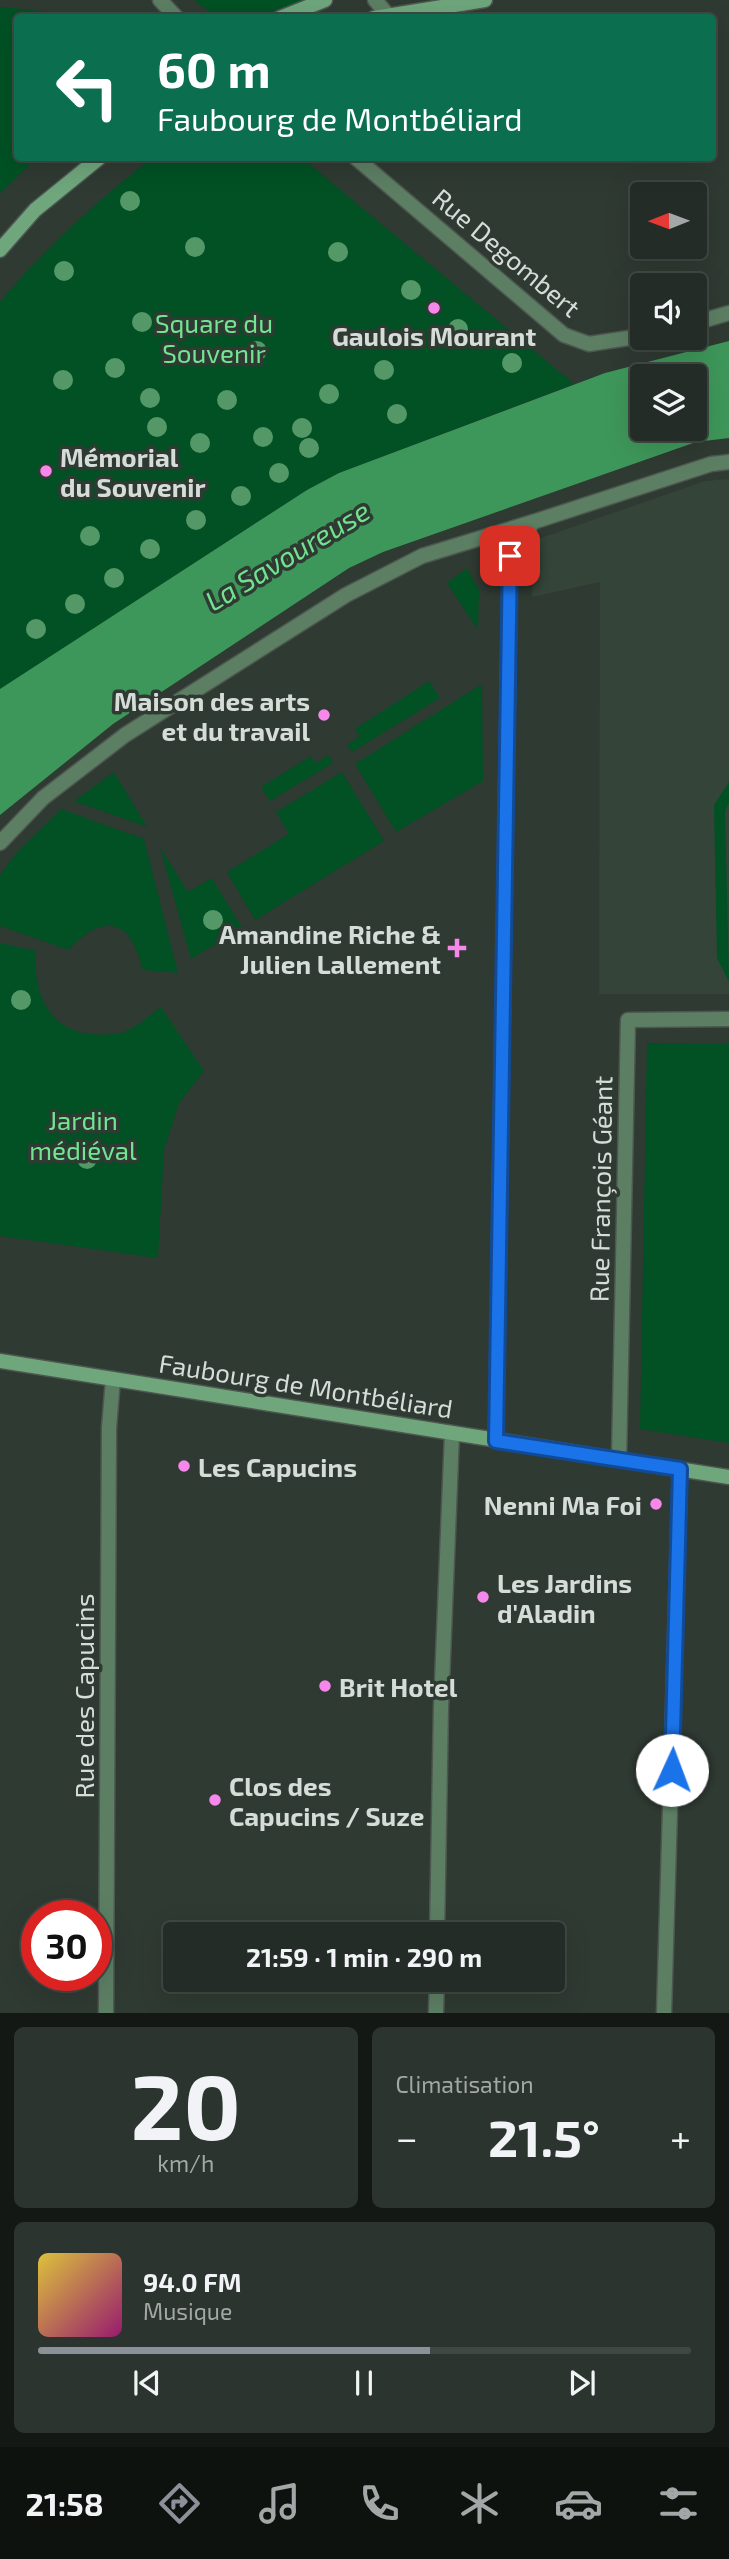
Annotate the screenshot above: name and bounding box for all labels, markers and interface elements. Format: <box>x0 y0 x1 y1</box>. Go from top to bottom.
text: 60 m <box>157 39 271 98</box>
icon: left <box>42 42 133 133</box>
text: Faubourg de Montbéliard <box>157 99 523 137</box>
street label: Rue Degombert <box>427 181 587 323</box>
north arrow <box>630 182 707 259</box>
map controls <box>630 182 707 441</box>
button: sound <box>630 273 707 350</box>
marker: Gaulois Mourant <box>426 300 442 316</box>
park label: Square du Souvenir <box>155 307 273 368</box>
place label: Gaulois Mourant <box>332 320 536 351</box>
button: layers <box>630 364 707 441</box>
place label: Mémorial du Souvenir <box>60 441 206 502</box>
marker: Mémorial du Souvenir <box>38 463 54 479</box>
water label: La Savoureuse <box>199 493 375 617</box>
pin <box>480 526 540 586</box>
icon: arrive <box>491 537 529 575</box>
place label: Maison des arts et du travail <box>114 685 310 746</box>
marker: Maison des arts et du travail <box>316 707 332 723</box>
place label: Amandine Riche & Julien Lallement <box>219 918 441 979</box>
marker: Amandine Riche & Julien Lallement <box>447 938 467 958</box>
street label: Rue François Géant <box>583 1075 619 1302</box>
park label: Jardin médiéval <box>29 1104 137 1165</box>
street label: Faubourg de Montbéliard <box>157 1346 455 1424</box>
place label: Les Capucins <box>198 1451 357 1482</box>
marker: Les Capucins <box>176 1458 192 1474</box>
place label: Nenni Ma Foi <box>484 1489 642 1520</box>
marker: Nenni Ma Foi <box>648 1496 664 1512</box>
place label: Les Jardins d'Aladin <box>497 1567 632 1628</box>
marker: Les Jardins d'Aladin <box>475 1589 491 1605</box>
street label: Rue des Capucins <box>68 1594 99 1798</box>
place label: Brit Hotel <box>339 1671 458 1702</box>
marker: Brit Hotel <box>317 1678 333 1694</box>
position arrow <box>635 1733 709 1807</box>
place label: Clos des Capucins / Suze <box>229 1770 425 1831</box>
marker: Clos des Capucins / Suze <box>207 1792 223 1808</box>
speed limit sign: 30 <box>21 1900 112 1991</box>
text: 21:59 · 1 min · 290 m <box>246 1941 482 1972</box>
text: 20 <box>131 2049 241 2158</box>
text: Climatisation <box>396 2070 534 2098</box>
text: 21.5° <box>488 2105 600 2167</box>
text: − <box>396 2114 418 2160</box>
text: + <box>670 2114 691 2160</box>
text: km/h <box>157 2149 214 2177</box>
text: 94.0 FM <box>143 2266 242 2297</box>
text: Musique <box>143 2297 232 2325</box>
icon: previous <box>128 2364 166 2402</box>
icon: pause <box>345 2364 383 2402</box>
icon: next <box>563 2364 601 2402</box>
icon: directions <box>155 2479 204 2528</box>
icon: music <box>255 2479 304 2528</box>
icon: phone <box>355 2479 404 2528</box>
icon: climate <box>455 2479 504 2528</box>
icon: car <box>554 2479 603 2528</box>
icon: filters <box>654 2479 703 2528</box>
text: 21:58 <box>25 2484 104 2522</box>

